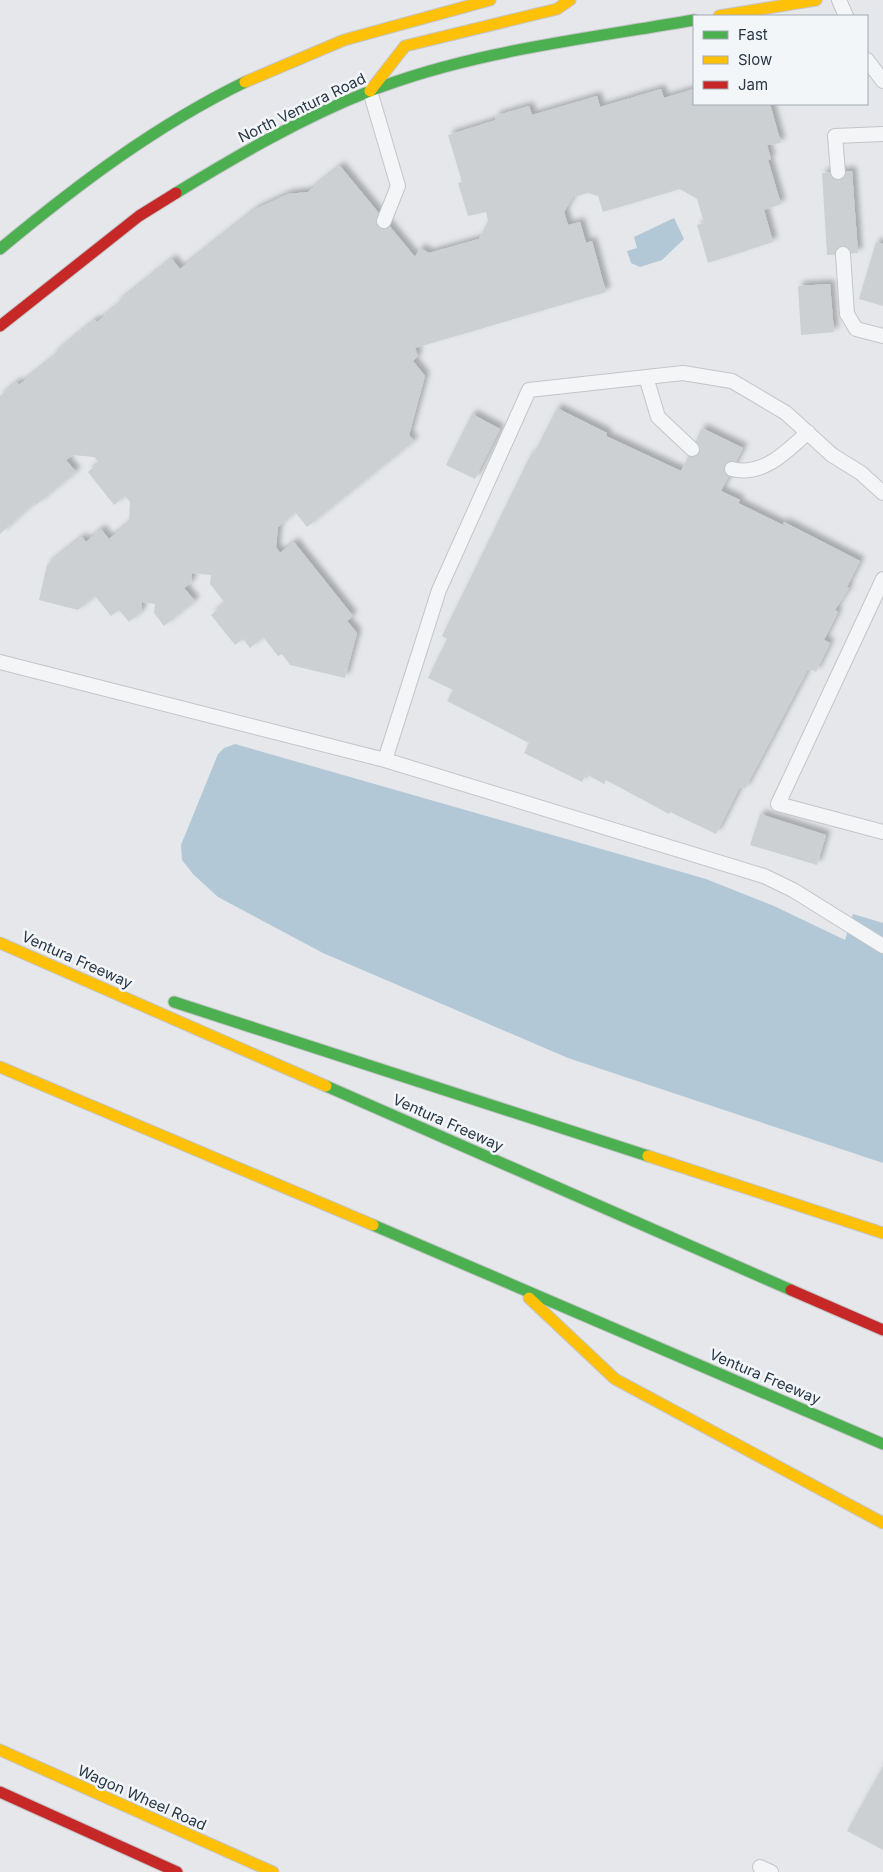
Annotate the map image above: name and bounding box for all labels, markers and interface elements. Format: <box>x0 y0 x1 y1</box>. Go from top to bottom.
legend <box>693 15 868 105</box>
text: Fast <box>738 25 768 44</box>
text: Slow <box>738 50 772 69</box>
street label: North Ventura Road <box>235 68 369 147</box>
text: Jam <box>738 75 768 94</box>
street label: Ventura Freeway <box>19 927 136 993</box>
street label: Ventura Freeway <box>390 1090 507 1156</box>
street label: Ventura Freeway <box>707 1345 824 1409</box>
street label: Wagon Wheel Road <box>75 1761 210 1834</box>

